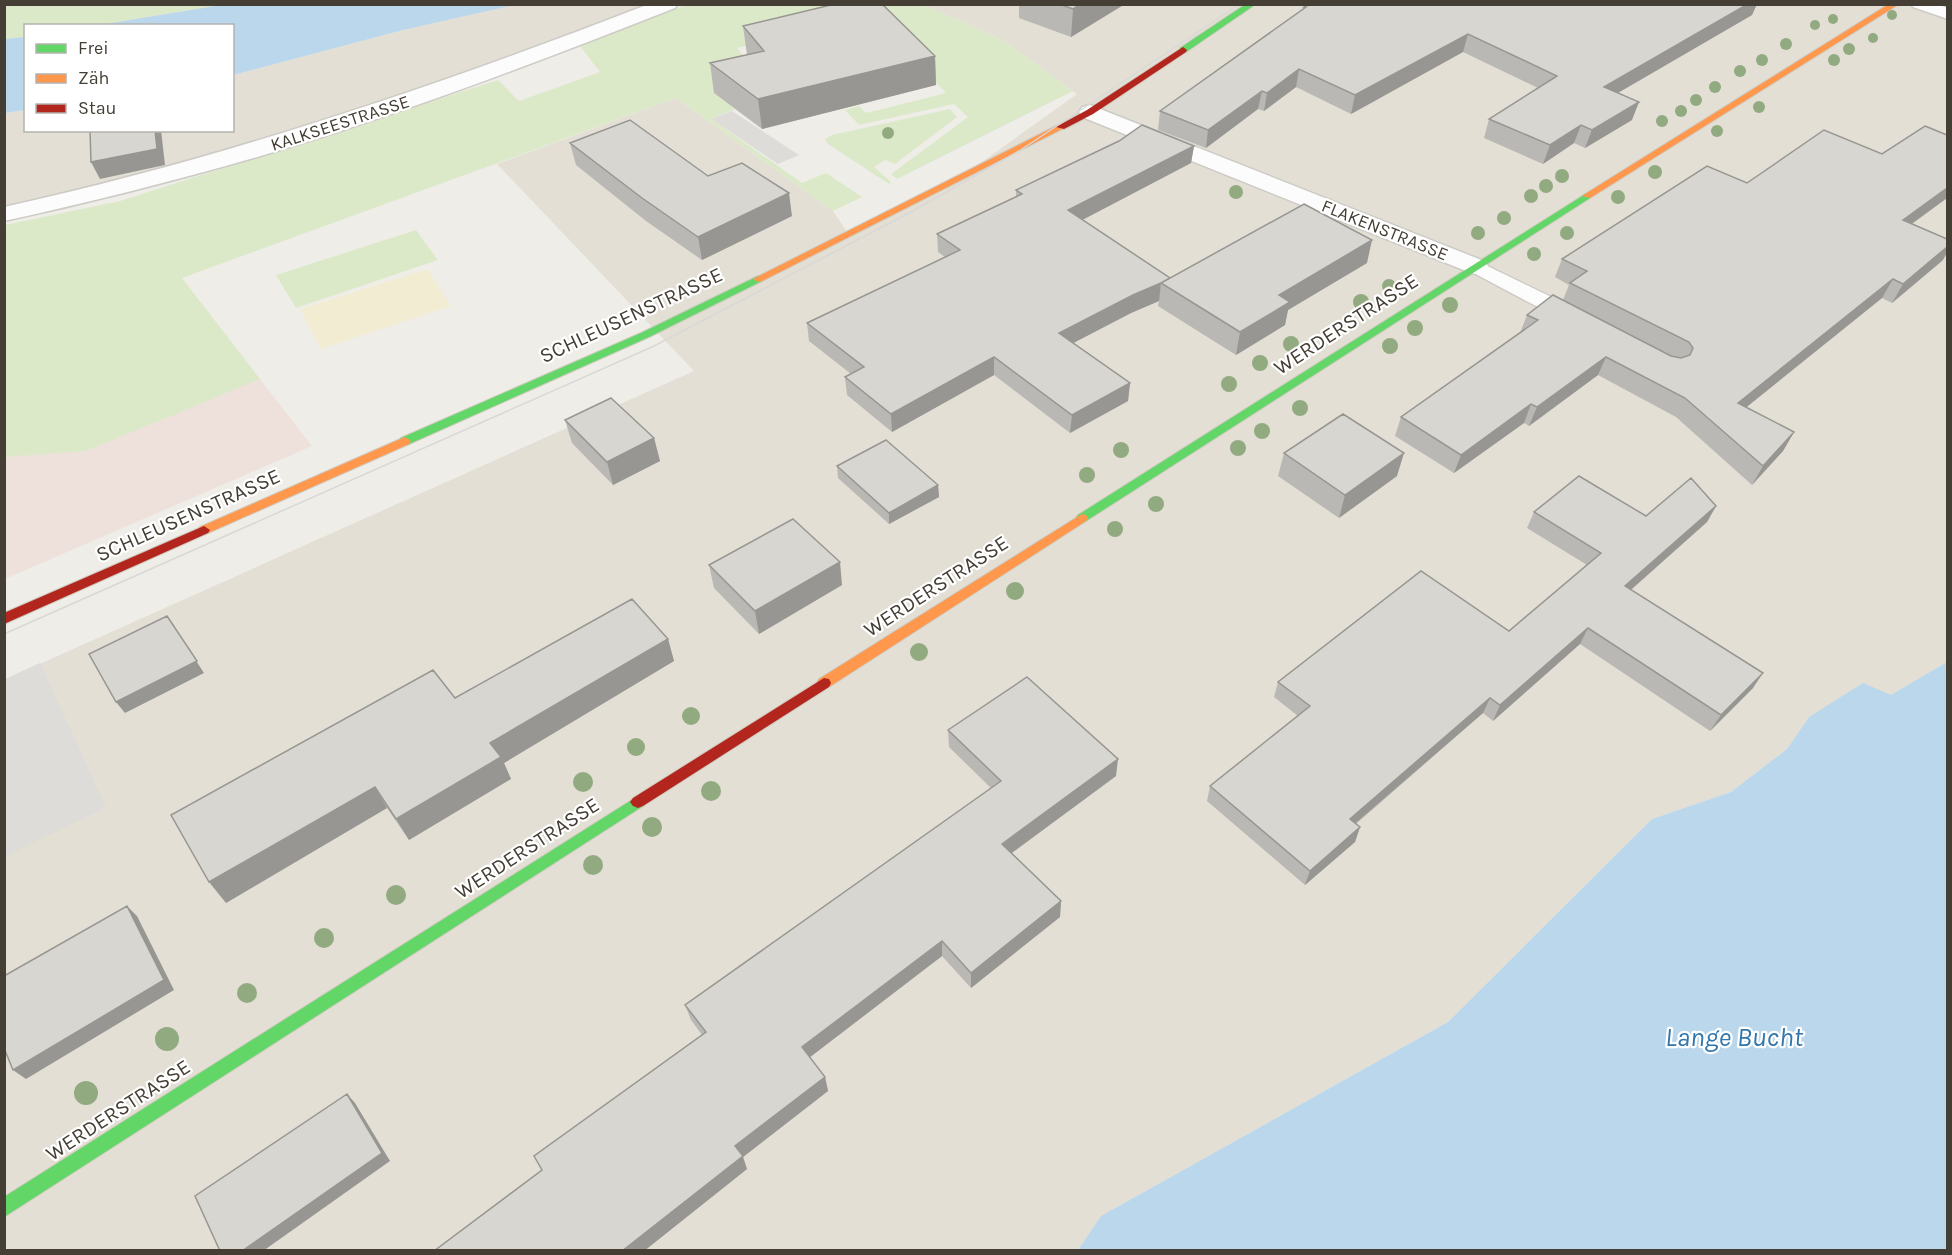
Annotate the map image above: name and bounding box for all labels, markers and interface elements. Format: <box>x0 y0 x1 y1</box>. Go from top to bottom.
legend <box>24 24 234 132</box>
text: Frei <box>78 37 109 59</box>
text: Zäh <box>78 67 109 89</box>
street label: KALKSEESTRASSE <box>268 90 412 156</box>
text: Stau <box>78 97 116 119</box>
street label: FLAKENSTRASSE <box>1318 195 1452 265</box>
street label: SCHLEUSENSTRASSE <box>536 262 726 368</box>
street label: WERDERSTRASSE <box>1269 268 1423 380</box>
street label: SCHLEUSENSTRASSE <box>92 464 284 566</box>
street label: WERDERSTRASSE <box>859 530 1013 642</box>
street label: WERDERSTRASSE <box>450 792 604 904</box>
water label: Lange Bucht <box>1665 1021 1804 1053</box>
street label: WERDERSTRASSE <box>41 1054 195 1166</box>

